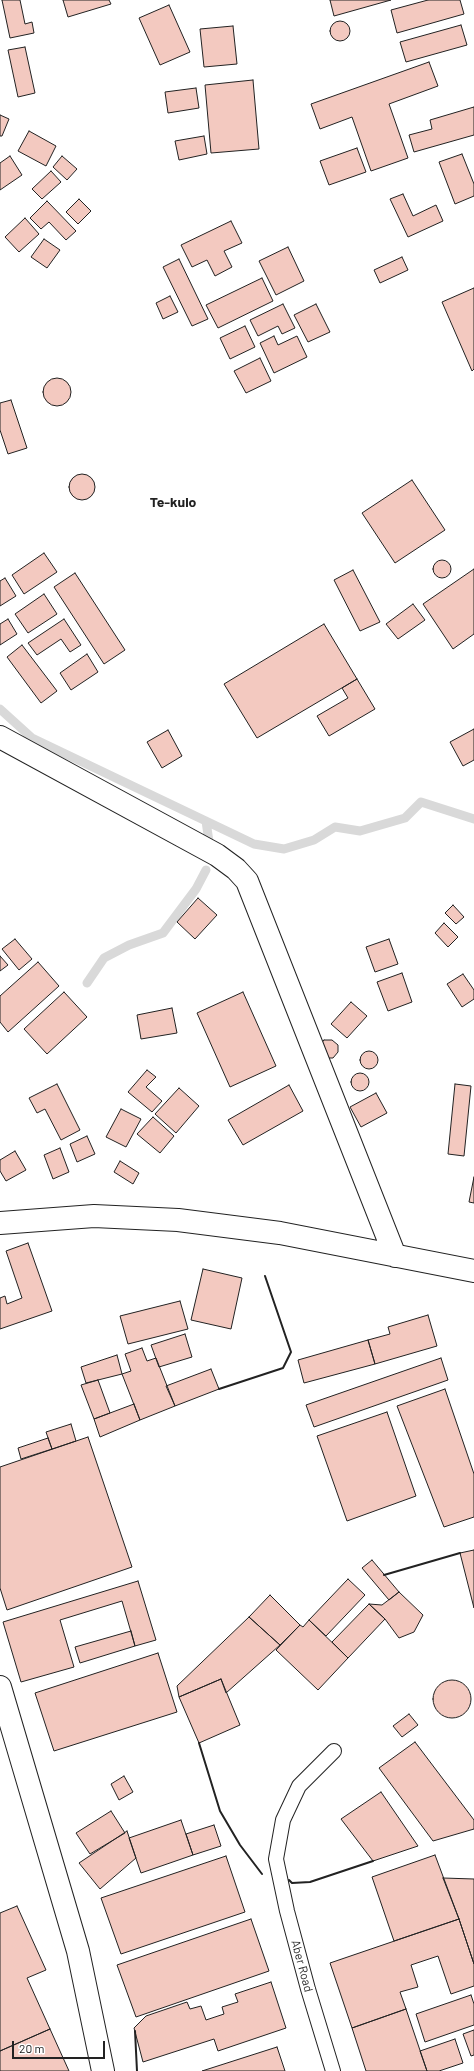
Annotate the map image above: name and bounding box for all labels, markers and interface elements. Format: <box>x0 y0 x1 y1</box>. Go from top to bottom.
district label: Te-kulo <box>150 494 196 510</box>
street label: Aber Road <box>288 1938 316 1994</box>
scale bar <box>14 2033 107 2059</box>
text: 20 m <box>19 2041 45 2055</box>

